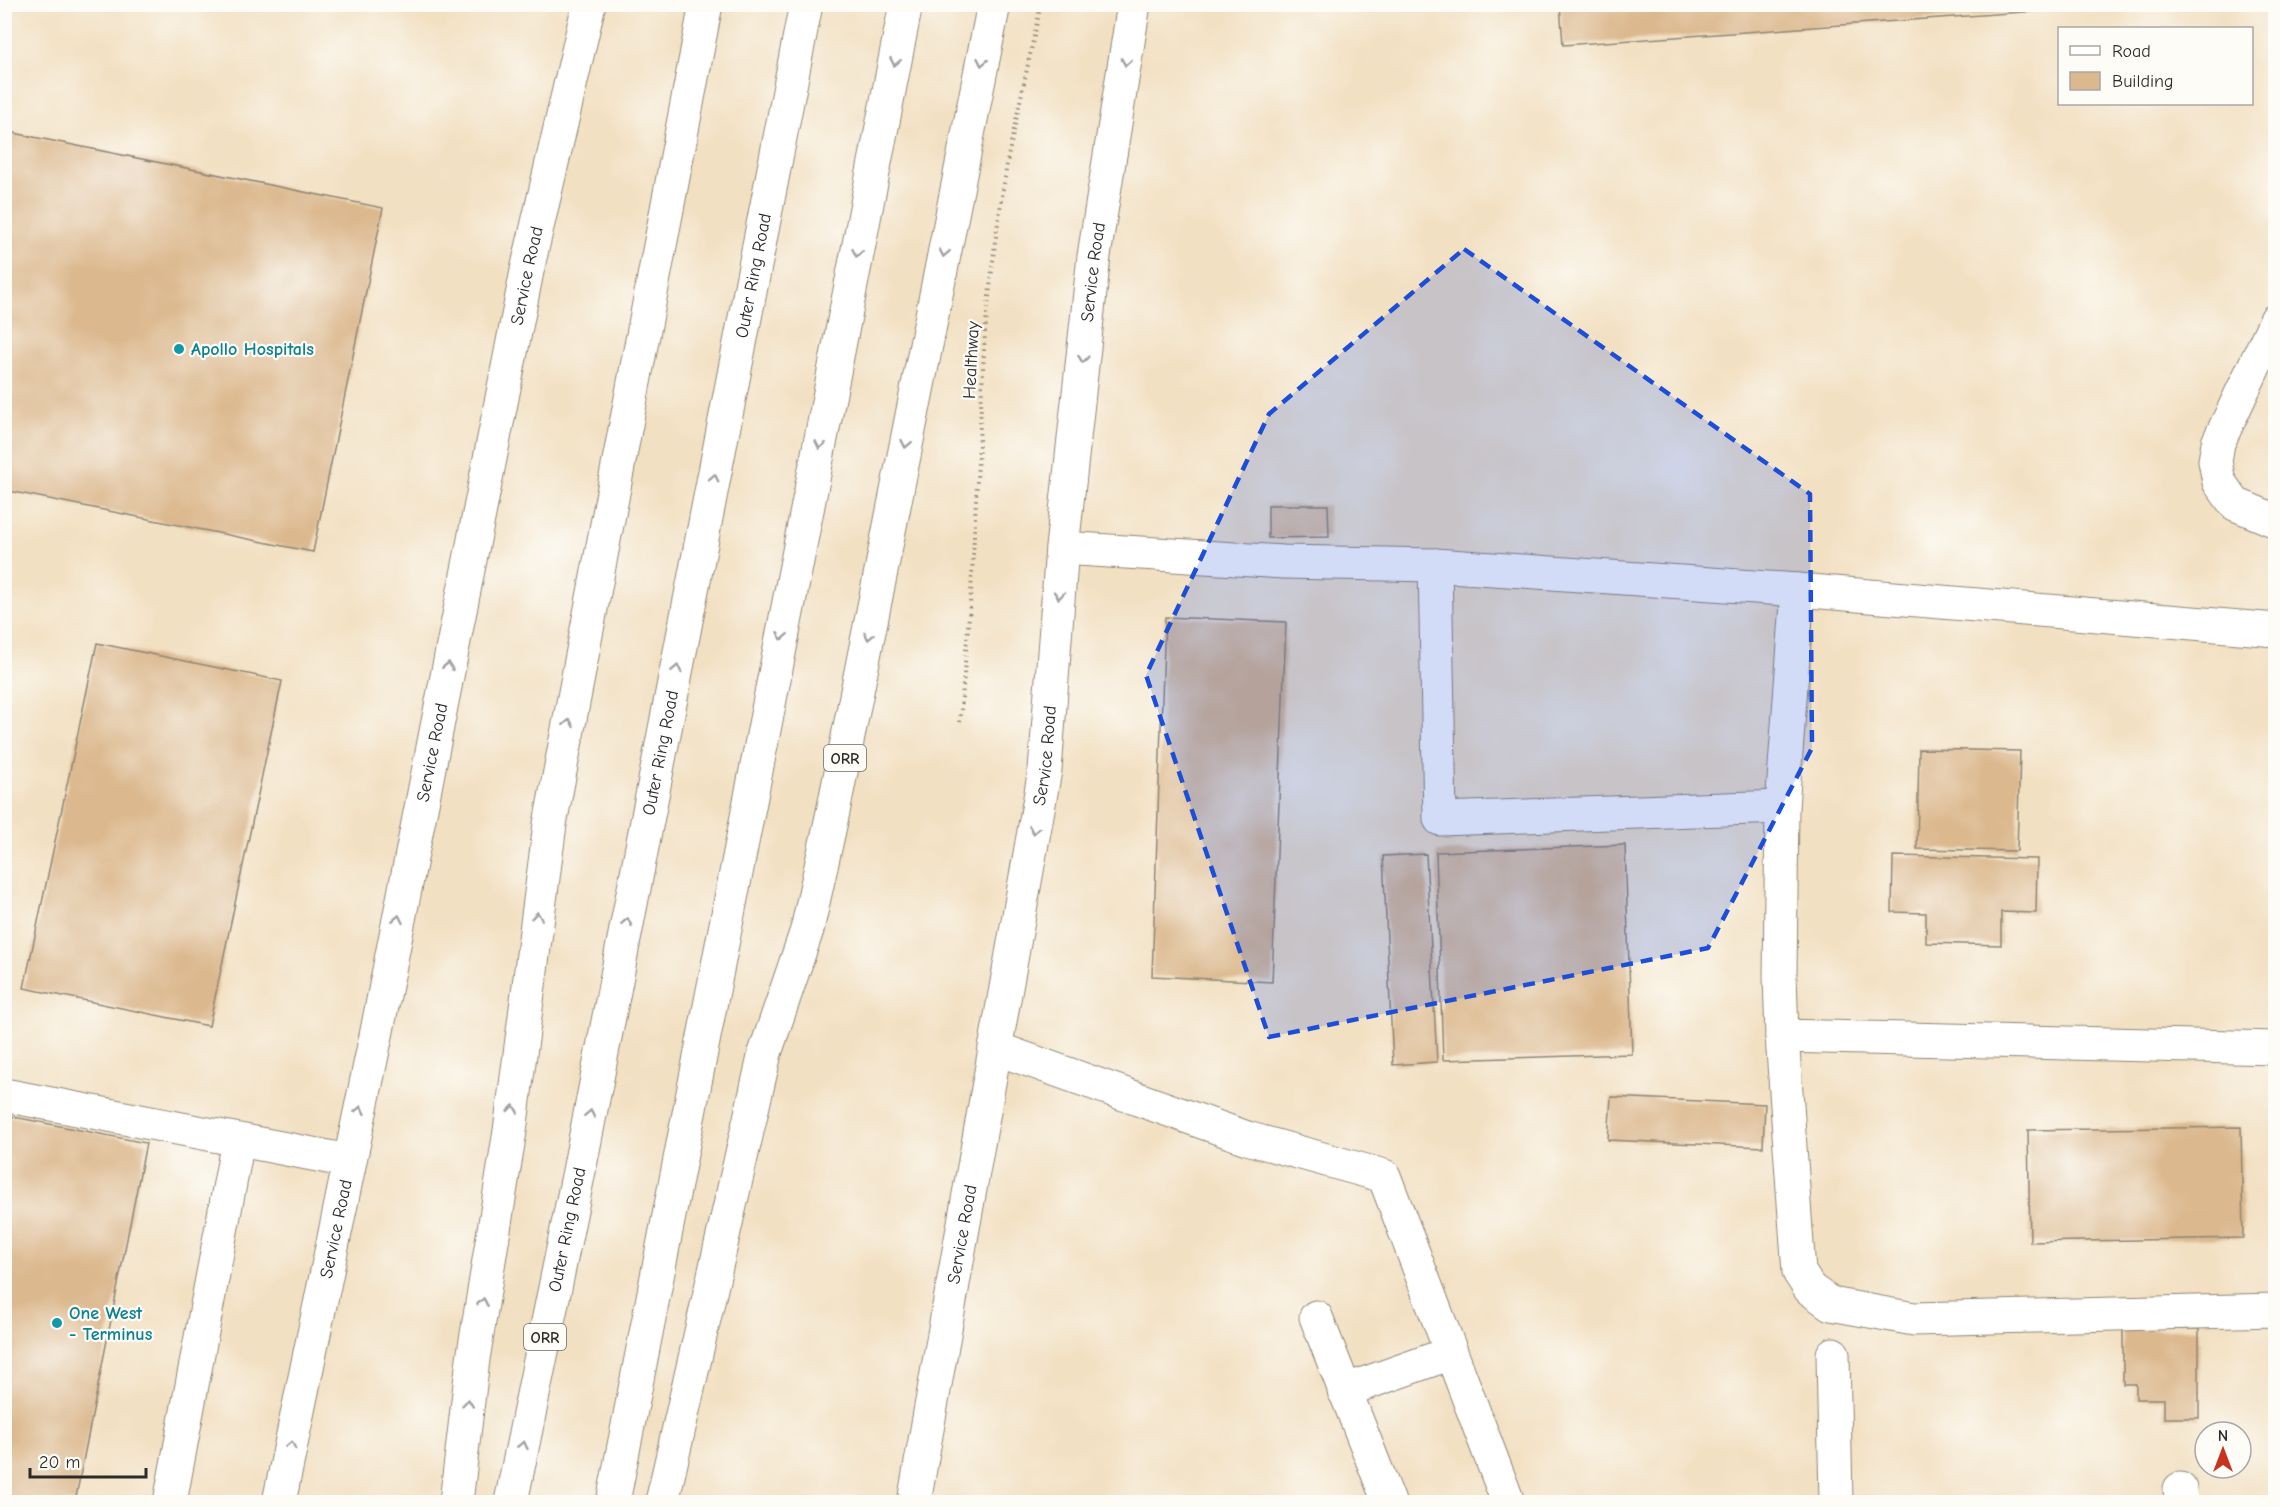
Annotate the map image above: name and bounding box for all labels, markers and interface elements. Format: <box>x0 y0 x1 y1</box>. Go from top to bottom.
legend <box>2058 27 2253 105</box>
text: Road <box>2112 41 2151 62</box>
one-way arrow <box>889 57 902 67</box>
one-way arrow <box>976 57 989 67</box>
one-way arrow <box>1120 58 1132 67</box>
text: Building <box>2112 71 2174 92</box>
street label: Outer Ring Road <box>731 212 776 340</box>
street label: Service Road <box>1077 221 1110 323</box>
street label: Service Road <box>507 224 548 327</box>
one-way arrow <box>851 248 864 258</box>
one-way arrow <box>938 248 951 258</box>
street label: Healthway <box>959 320 984 399</box>
place label: Apollo Hospitals <box>191 339 314 360</box>
marker: Apollo Hospitals <box>172 342 186 356</box>
one-way arrow <box>1077 355 1090 364</box>
one-way arrow <box>814 439 827 449</box>
one-way arrow <box>900 439 913 449</box>
one-way arrow <box>707 473 720 483</box>
one-way arrow <box>1053 590 1066 599</box>
one-way arrow <box>776 631 789 641</box>
one-way arrow <box>864 631 877 641</box>
one-way arrow <box>441 661 454 671</box>
one-way arrow <box>670 664 683 674</box>
street label: Outer Ring Road <box>638 689 683 817</box>
street label: Service Road <box>412 701 452 804</box>
street label: Service Road <box>1029 705 1061 807</box>
one-way arrow <box>563 719 575 728</box>
road number: ORR <box>824 745 866 771</box>
one-way arrow <box>1028 825 1041 835</box>
one-way arrow <box>530 911 543 920</box>
one-way arrow <box>391 914 404 924</box>
one-way arrow <box>620 918 633 928</box>
one-way arrow <box>506 1104 518 1114</box>
one-way arrow <box>353 1106 366 1116</box>
one-way arrow <box>583 1109 596 1119</box>
street label: Outer Ring Road <box>544 1166 590 1294</box>
street label: Service Road <box>316 1178 357 1280</box>
street label: Service Road <box>943 1183 982 1286</box>
one-way arrow <box>476 1297 488 1306</box>
place label: One West - Terminus <box>69 1303 153 1345</box>
marker: One West - Terminus <box>50 1316 64 1330</box>
road number: ORR <box>524 1324 566 1350</box>
one-way arrow <box>461 1398 474 1407</box>
north arrow <box>2193 1420 2253 1480</box>
text: N <box>2218 1427 2228 1445</box>
one-way arrow <box>283 1440 296 1450</box>
one-way arrow <box>516 1440 529 1450</box>
scale bar <box>30 1441 146 1479</box>
text: 20 m <box>39 1452 80 1473</box>

